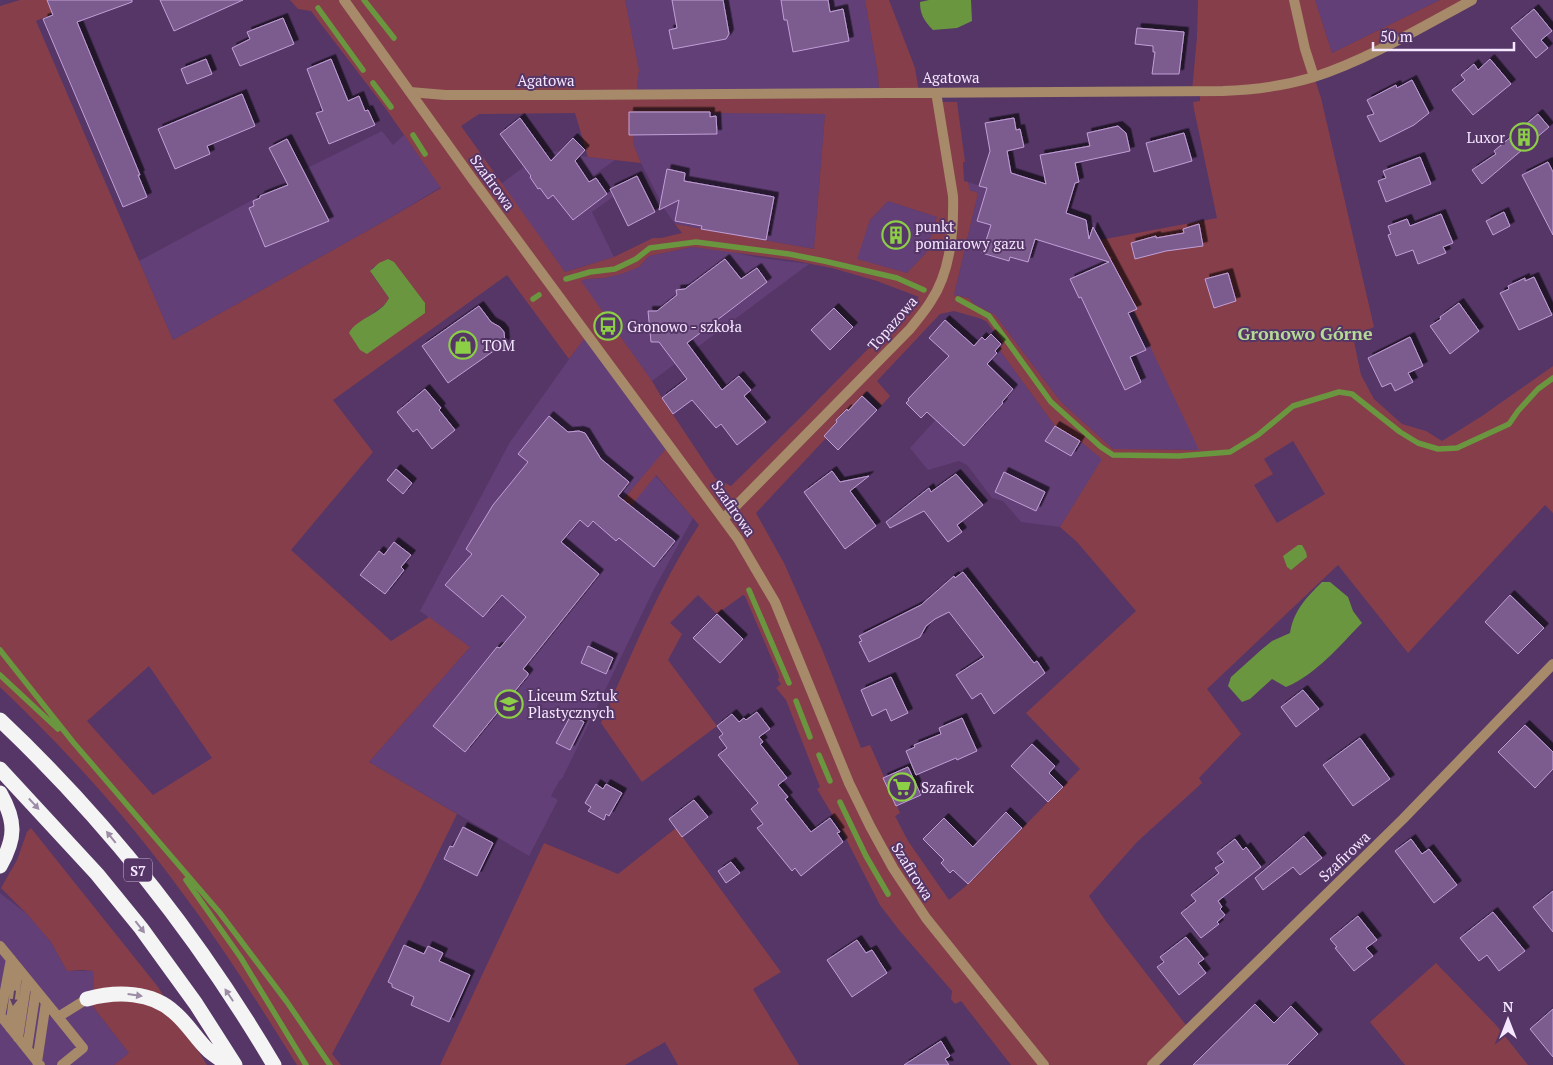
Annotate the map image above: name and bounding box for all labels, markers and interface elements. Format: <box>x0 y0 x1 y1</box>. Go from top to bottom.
scale bar <box>1373 20 1514 52</box>
text: 50 m <box>1380 26 1413 46</box>
street label: Agatowa <box>922 67 980 87</box>
street label: Agatowa <box>517 70 575 90</box>
building icon: Luxor <box>1509 122 1539 152</box>
place label: Luxor <box>1466 127 1505 147</box>
street label: Szafirowa <box>466 150 520 214</box>
place label: punkt pomiarowy gazu <box>915 216 1025 253</box>
building icon: punkt pomiarowy gazu <box>881 220 911 250</box>
street label: Topazowa <box>863 291 922 355</box>
bus stop icon: Gronowo - szkoła <box>593 311 623 341</box>
place label: Gronowo - szkoła <box>627 316 742 336</box>
district label: Gronowo Górne <box>1237 321 1373 345</box>
shop icon: TOM <box>448 330 478 360</box>
place label: TOM <box>482 335 515 355</box>
street label: Szafirowa <box>707 476 761 540</box>
place label: Liceum Sztuk Plastycznych <box>528 685 618 722</box>
school or university icon: Liceum Sztuk Plastycznych <box>494 689 524 719</box>
supermarket icon: Szafirek <box>887 772 917 802</box>
place label: Szafirek <box>921 777 974 797</box>
one-way arrow <box>28 798 40 810</box>
street label: Szafirowa <box>1314 826 1374 886</box>
one-way arrow <box>106 830 117 843</box>
street label: Szafirowa <box>887 838 939 904</box>
road number: S7 <box>124 858 152 882</box>
one-way arrow <box>135 920 145 934</box>
one-way arrow <box>224 988 234 1002</box>
one-way arrow <box>10 990 18 1006</box>
one-way arrow <box>127 992 143 1000</box>
north arrow <box>1483 995 1533 1045</box>
text: N <box>1503 997 1514 1016</box>

